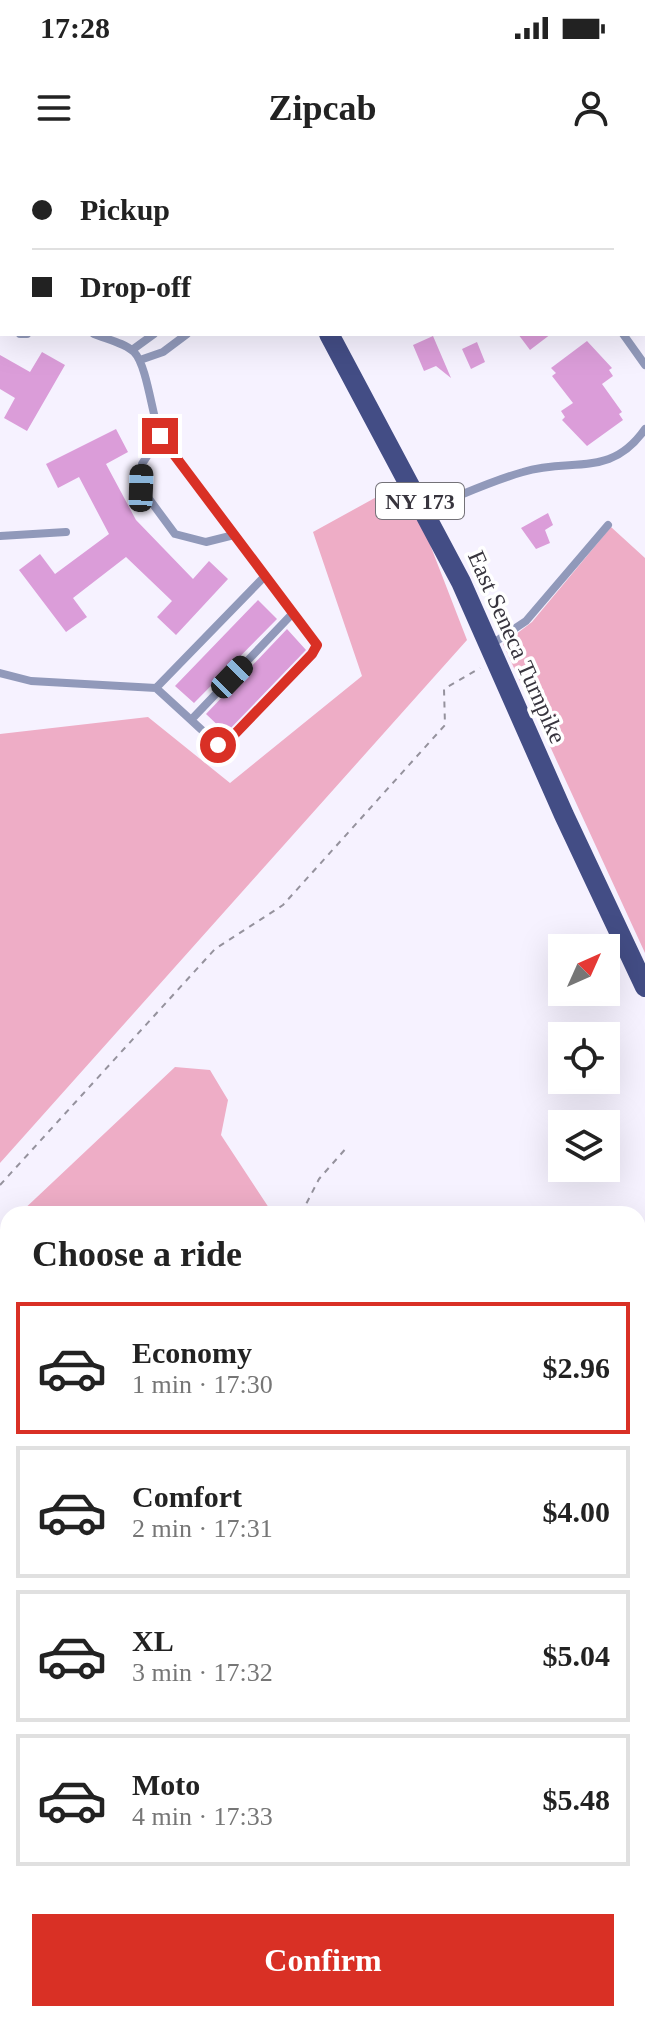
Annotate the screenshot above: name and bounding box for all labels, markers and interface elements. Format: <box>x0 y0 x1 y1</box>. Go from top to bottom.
text: 17:28 <box>40 11 110 44</box>
icon: menu <box>32 86 76 130</box>
icon: person <box>569 86 613 130</box>
text: Zipcab <box>268 88 377 128</box>
text: Pickup <box>80 193 170 226</box>
text: Drop-off <box>80 270 191 303</box>
route end <box>142 418 178 454</box>
car <box>128 464 154 512</box>
road number: NY 173 <box>376 483 464 519</box>
street label: East Seneca Turnpike <box>463 547 571 747</box>
car <box>207 651 257 703</box>
route start <box>200 727 236 763</box>
north arrow <box>548 934 620 1006</box>
map controls <box>548 934 620 1182</box>
button: locate <box>548 1022 620 1094</box>
button: layers <box>548 1110 620 1182</box>
text: Choose a ride <box>32 1234 242 1274</box>
icon: car <box>36 1332 108 1404</box>
text: Economy <box>132 1336 252 1369</box>
text: $2.96 <box>543 1351 610 1384</box>
text: 1 min · 17:30 <box>132 1370 273 1399</box>
icon: car <box>36 1476 108 1548</box>
text: Comfort <box>132 1480 242 1513</box>
text: $4.00 <box>543 1495 610 1528</box>
text: 2 min · 17:31 <box>132 1514 273 1543</box>
icon: car <box>36 1620 108 1692</box>
text: XL <box>132 1624 174 1657</box>
text: $5.04 <box>543 1639 610 1672</box>
text: 3 min · 17:32 <box>132 1658 273 1687</box>
icon: car <box>36 1764 108 1836</box>
text: Moto <box>132 1768 200 1801</box>
text: $5.48 <box>543 1783 610 1816</box>
text: 4 min · 17:33 <box>132 1802 273 1831</box>
button: Confirm <box>32 1914 614 2006</box>

